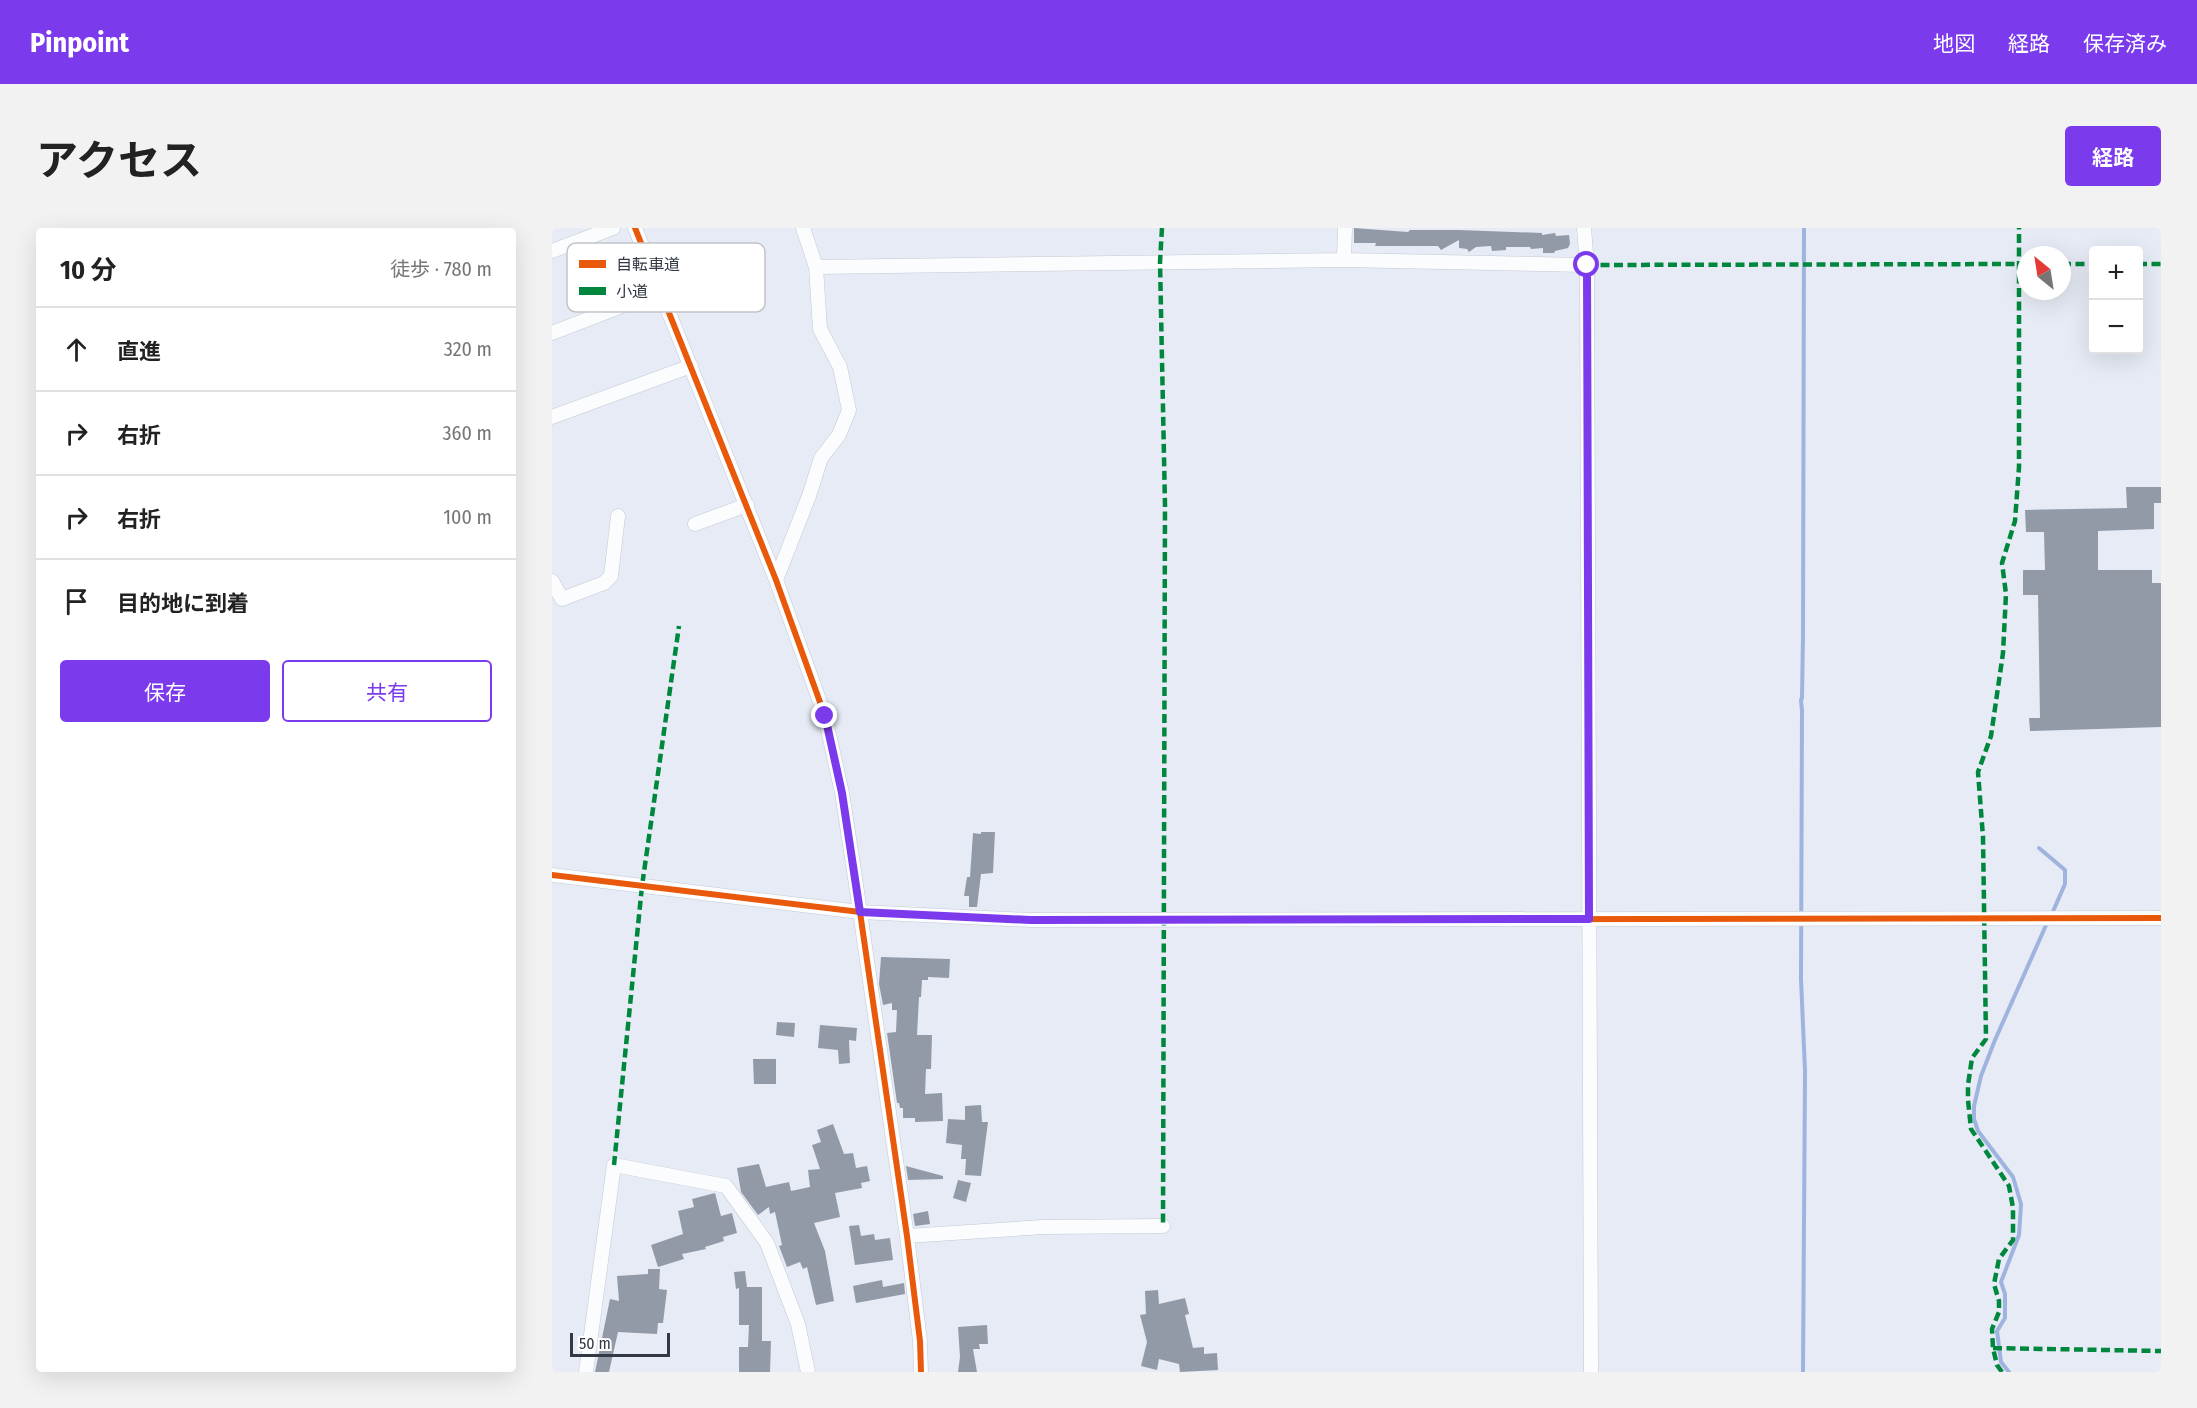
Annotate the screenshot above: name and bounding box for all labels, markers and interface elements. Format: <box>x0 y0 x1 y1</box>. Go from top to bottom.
text: Pinpoint <box>30 26 129 59</box>
text: 地図 <box>1933 31 1975 57</box>
text: 経路 <box>2008 31 2050 57</box>
text: 保存済み <box>2083 31 2167 57</box>
button: 経路 <box>2065 126 2161 186</box>
text: アクセス <box>36 136 202 186</box>
legend <box>567 243 765 312</box>
north arrow <box>2017 246 2071 300</box>
map controls <box>2089 246 2143 354</box>
button: + <box>2089 246 2143 300</box>
route start <box>1573 251 1599 277</box>
text: 10 分 <box>60 255 117 286</box>
text: 自転車道 <box>616 255 680 274</box>
text: 徒歩 · 780 m <box>390 257 492 281</box>
text: 小道 <box>616 282 648 301</box>
button: − <box>2089 300 2143 354</box>
icon: ahead <box>60 333 93 366</box>
text: 320 m <box>444 337 492 361</box>
text: 直進 <box>117 338 161 365</box>
icon: right <box>60 417 93 450</box>
text: 360 m <box>443 421 492 445</box>
text: 右折 <box>117 422 161 449</box>
icon: right <box>60 501 93 534</box>
text: 100 m <box>443 505 492 529</box>
text: 右折 <box>117 506 161 533</box>
icon: arrive <box>60 585 93 618</box>
text: 目的地に到着 <box>117 590 249 617</box>
button: 保存 <box>60 660 270 722</box>
button: 共有 <box>282 660 492 722</box>
route end <box>811 702 837 728</box>
scale bar <box>570 1330 670 1358</box>
text: 50 m <box>579 1334 611 1353</box>

